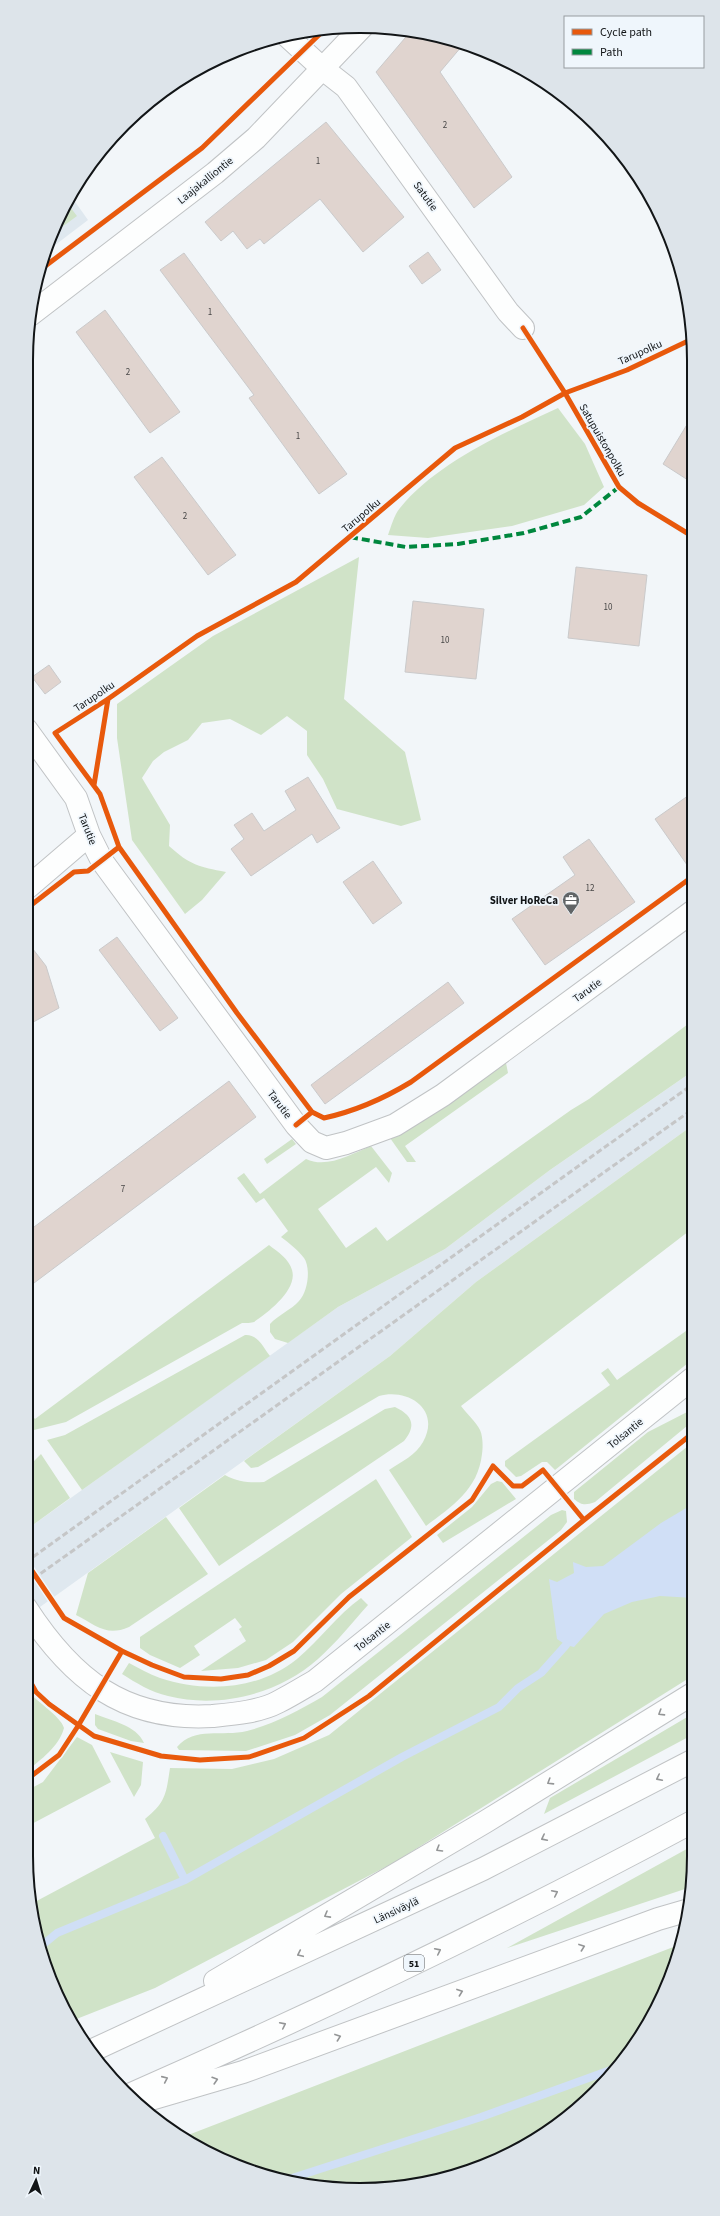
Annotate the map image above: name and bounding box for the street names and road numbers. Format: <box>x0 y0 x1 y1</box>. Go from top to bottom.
street label: Laajakalliontie <box>174 153 237 208</box>
street label: Satutie <box>410 179 442 214</box>
street label: Tarupolku <box>616 336 665 369</box>
street label: Satupuistonpolku <box>576 401 630 479</box>
street label: Tarupolku <box>339 495 384 536</box>
street label: Tarupolku <box>71 677 118 716</box>
street label: Tarutie <box>75 811 101 847</box>
street label: Tarutie <box>570 975 605 1006</box>
street label: Tarutie <box>264 1087 296 1122</box>
street label: Tolsantie <box>604 1414 647 1452</box>
street label: Tolsantie <box>351 1617 394 1655</box>
street label: Länsiväylä <box>371 1893 421 1927</box>
road number: 51 <box>404 1955 424 1971</box>

